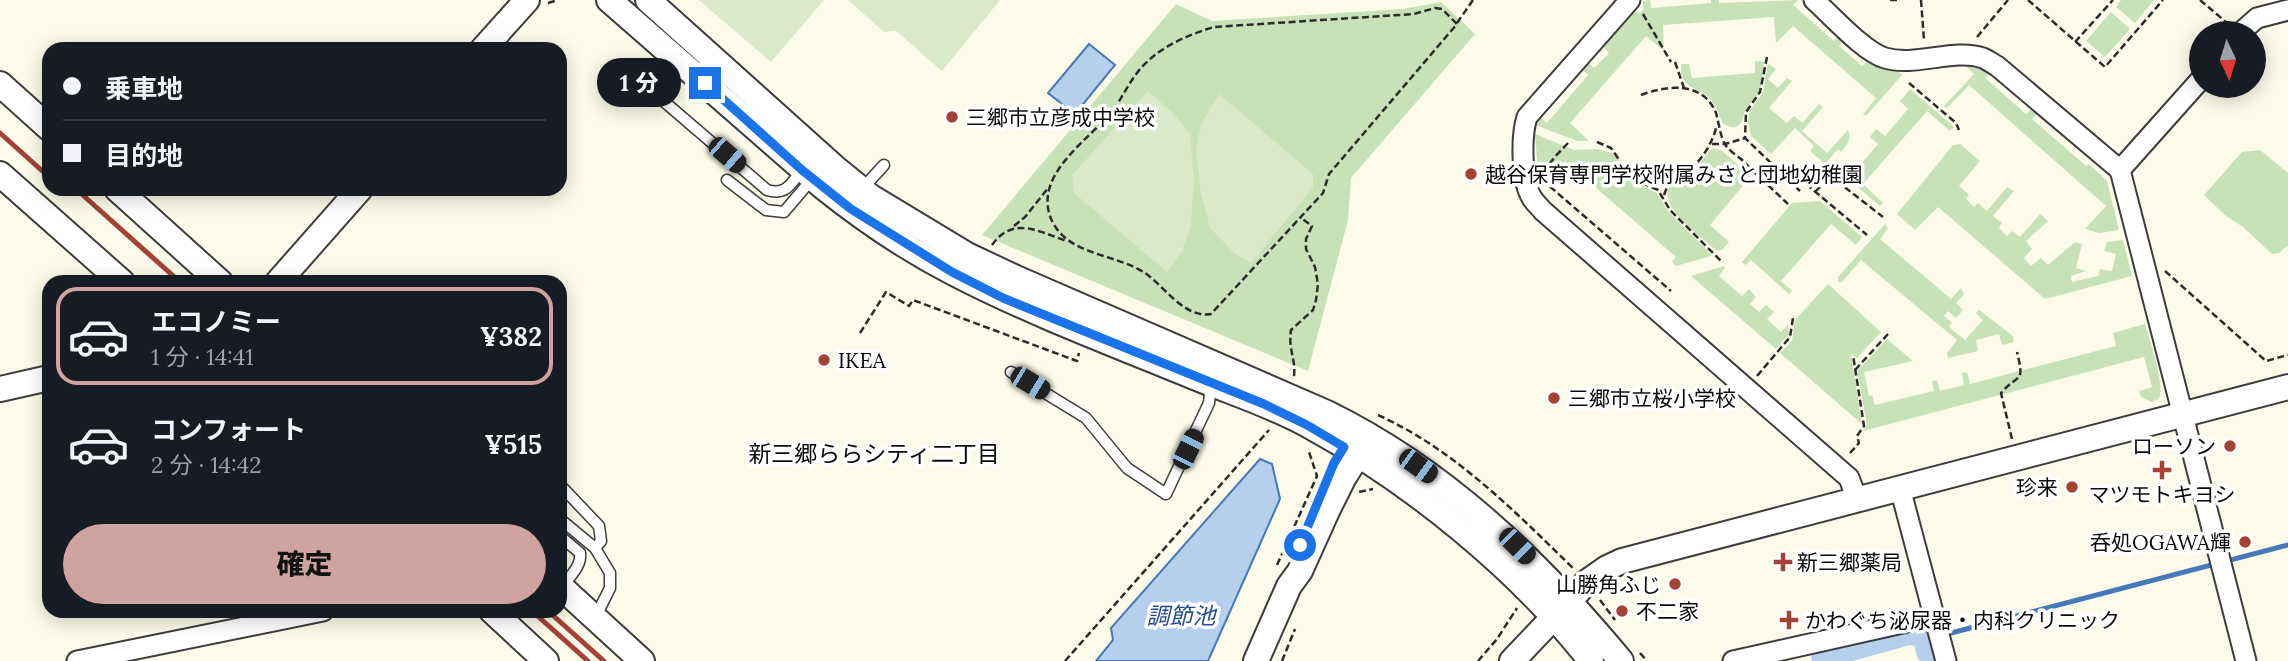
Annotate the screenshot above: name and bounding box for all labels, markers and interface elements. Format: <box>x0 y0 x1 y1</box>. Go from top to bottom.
north arrow <box>2189 21 2266 98</box>
map controls <box>2189 21 2266 98</box>
callout: 1 分 <box>596 58 680 108</box>
route end <box>689 67 721 99</box>
text: 1 分 <box>620 68 658 97</box>
text: 乗車地 <box>105 72 183 105</box>
place label: 三郷市立彦成中学校 <box>966 104 1155 131</box>
marker: 三郷市立彦成中学校 <box>944 109 960 125</box>
car <box>705 133 750 177</box>
text: 目的地 <box>105 139 183 172</box>
place label: 越谷保育専門学校附属みさと団地幼稚園 <box>1485 161 1863 188</box>
marker: 越谷保育専門学校附属みさと団地幼稚園 <box>1463 166 1479 182</box>
icon: car <box>67 305 130 368</box>
text: エコノミー <box>151 305 281 338</box>
text: ¥382 <box>480 320 542 353</box>
text: 1 分 · 14:41 <box>151 342 254 371</box>
place label: IKEA <box>838 347 886 374</box>
marker: IKEA <box>816 352 832 368</box>
car <box>1007 363 1054 403</box>
place label: 三郷市立桜小学校 <box>1568 385 1736 412</box>
marker: 三郷市立桜小学校 <box>1546 390 1562 406</box>
icon: car <box>67 413 130 476</box>
text: コンフォート <box>151 413 306 446</box>
car <box>1170 426 1207 472</box>
text: ¥515 <box>485 428 542 461</box>
place label: ローソン <box>2132 433 2216 460</box>
marker: ローソン <box>2222 438 2238 454</box>
district label: 新三郷ららシティ二丁目 <box>748 439 1000 468</box>
car <box>1395 445 1442 487</box>
text: 2 分 · 14:42 <box>151 450 262 479</box>
marker: マツモトキヨシ <box>2154 462 2170 478</box>
place label: 珍来 <box>2016 474 2058 501</box>
marker: 珍来 <box>2064 479 2080 495</box>
place label: マツモトキヨシ <box>2089 481 2236 508</box>
button: 確定 <box>63 524 546 604</box>
car <box>1495 524 1540 568</box>
route start <box>1284 529 1316 561</box>
place label: 呑処OGAWA輝 <box>2090 529 2231 556</box>
marker: 呑処OGAWA輝 <box>2237 534 2253 550</box>
place label: 新三郷薬局 <box>1797 549 1902 576</box>
marker: 新三郷薬局 <box>1775 554 1791 570</box>
place label: 山勝角ふじ <box>1556 571 1661 598</box>
marker: 山勝角ふじ <box>1667 576 1683 592</box>
place label: 不二家 <box>1636 598 1699 625</box>
water label: 調節池 <box>1147 601 1218 630</box>
marker: 不二家 <box>1614 603 1630 619</box>
place label: かわぐち泌尿器・内科クリニック <box>1805 607 2120 634</box>
marker: かわぐち泌尿器・内科クリニック <box>1779 610 1799 630</box>

